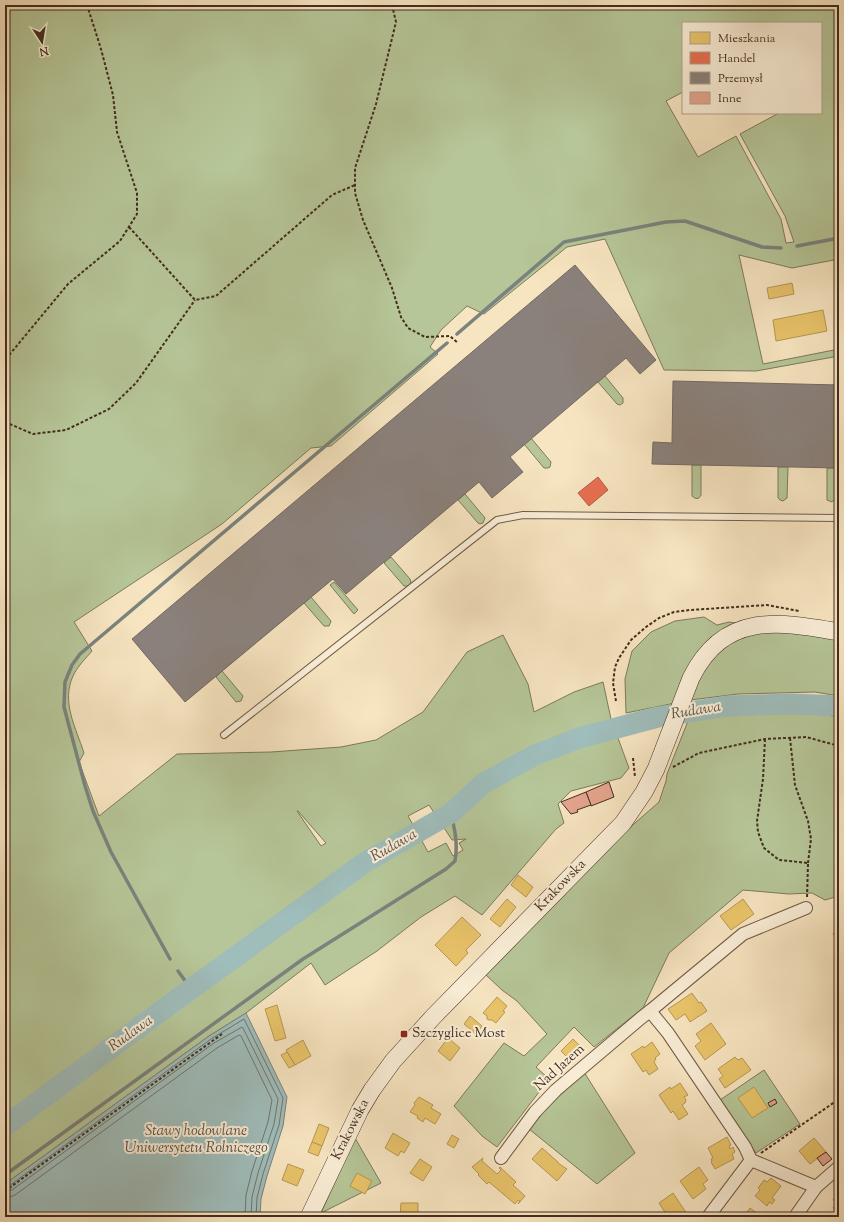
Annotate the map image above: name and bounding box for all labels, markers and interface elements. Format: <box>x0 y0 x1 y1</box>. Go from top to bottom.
north arrow <box>22 22 62 62</box>
legend <box>682 22 822 114</box>
text: Mieszkania <box>718 30 776 48</box>
text: N <box>38 42 51 60</box>
text: Handel <box>718 50 756 68</box>
text: Przemysł <box>718 70 763 88</box>
text: Inne <box>718 90 742 108</box>
water label: Rudawa <box>670 697 723 725</box>
water label: Rudawa <box>367 824 421 868</box>
street label: Krakowska <box>531 855 592 917</box>
water label: Rudawa <box>105 1011 158 1057</box>
place label: Szczyglice Most <box>412 1024 505 1044</box>
marker: Szczyglice Most <box>399 1029 409 1039</box>
street label: Nad Jazem <box>530 1039 590 1096</box>
street label: Krakowska <box>327 1095 375 1164</box>
water label: Stawy hodowlane Uniwersytetu Rolniczego <box>124 1121 268 1159</box>

